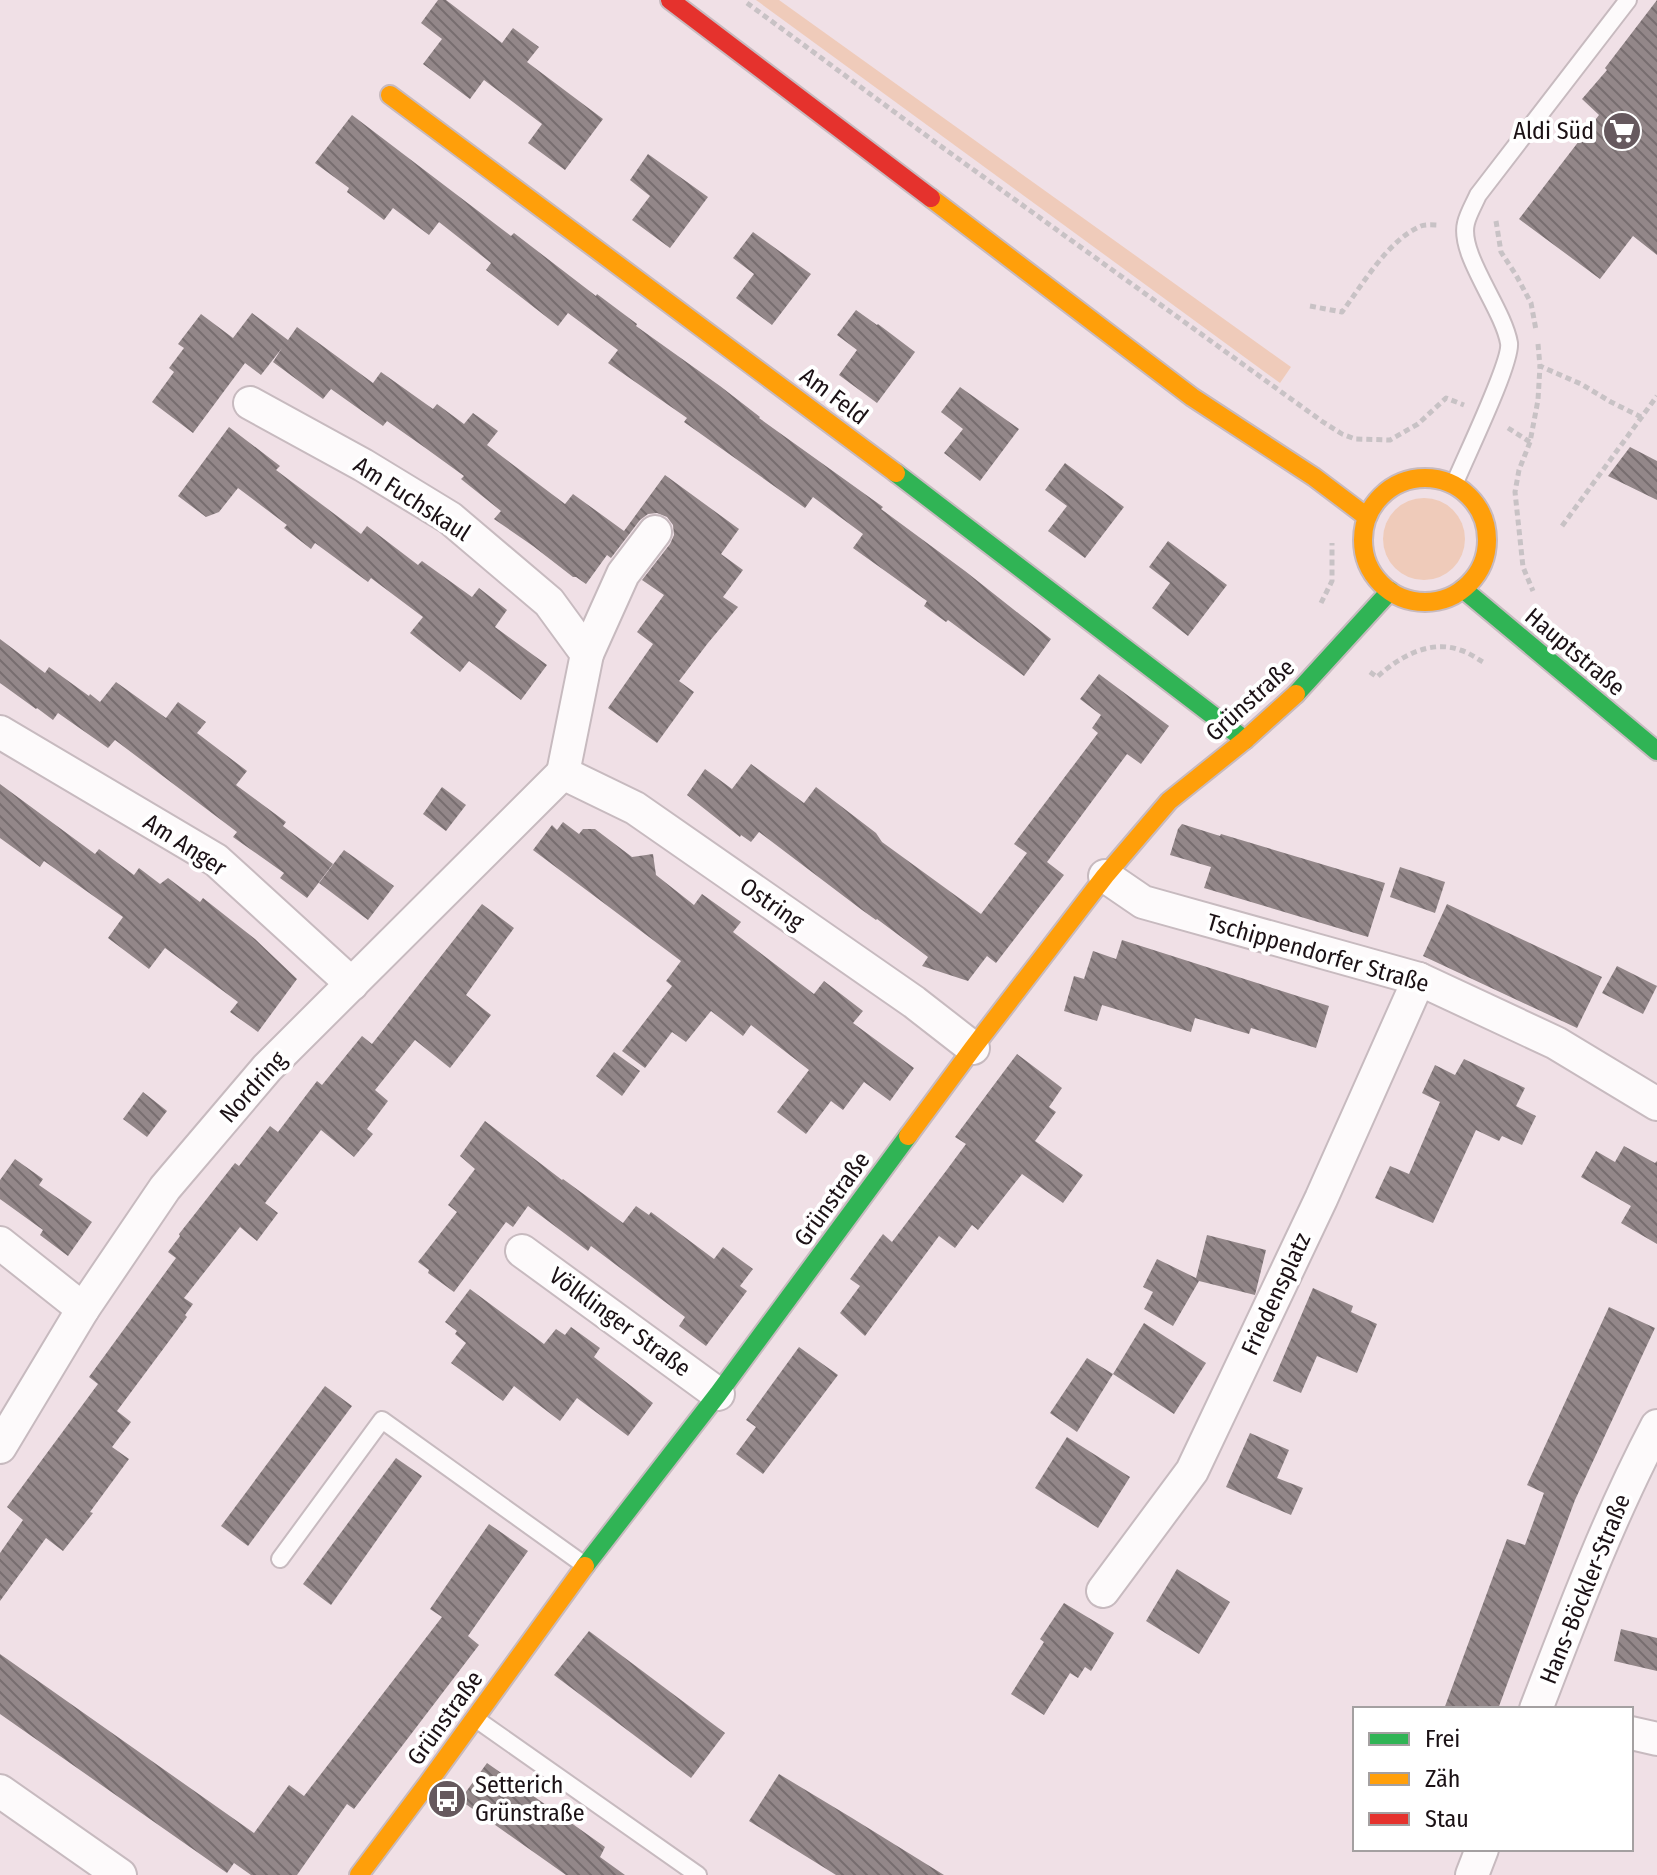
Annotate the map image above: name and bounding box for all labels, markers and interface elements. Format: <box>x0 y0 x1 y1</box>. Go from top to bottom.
supermarket icon: Aldi Süd <box>1601 110 1643 152</box>
place label: Aldi Süd <box>1513 117 1594 145</box>
street label: Am Feld <box>795 362 873 430</box>
street label: Am Fuchskaul <box>348 451 476 547</box>
street label: Hauptstraße <box>1519 602 1631 702</box>
street label: Grünstraße <box>1200 653 1300 747</box>
street label: Am Anger <box>138 808 232 882</box>
street label: Ostring <box>735 872 810 936</box>
street label: Tschippendorfer Straße <box>1204 908 1432 998</box>
street label: Nordring <box>214 1045 293 1128</box>
street label: Grünstraße <box>788 1146 876 1252</box>
street label: Friedensplatz <box>1235 1228 1317 1360</box>
street label: Völklinger Straße <box>544 1261 696 1383</box>
street label: Hans-Böckler-Straße <box>1534 1490 1636 1688</box>
street label: Grünstraße <box>401 1665 489 1771</box>
legend <box>1353 1707 1633 1851</box>
text: Frei <box>1425 1725 1460 1753</box>
text: Zäh <box>1425 1765 1460 1793</box>
place label: Setterich Grünstraße <box>475 1771 585 1827</box>
bus stop icon: Setterich Grünstraße <box>426 1778 468 1820</box>
text: Stau <box>1425 1805 1469 1833</box>

